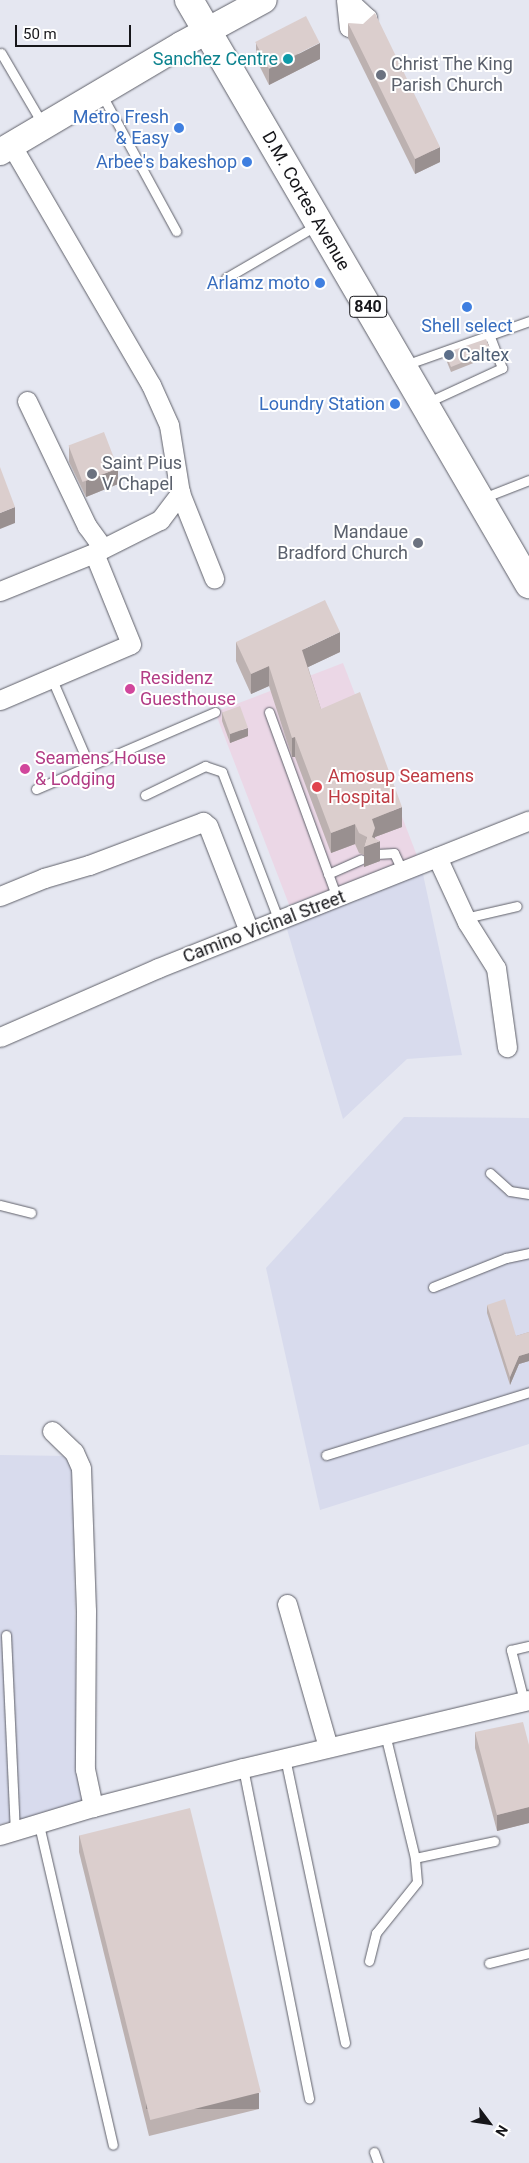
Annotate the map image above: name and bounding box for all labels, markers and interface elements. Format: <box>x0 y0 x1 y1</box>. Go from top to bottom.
scale bar <box>18 15 134 47</box>
text: 50 m <box>23 25 57 43</box>
place label: Sanchez Centre <box>153 48 278 70</box>
marker: Sanchez Centre <box>282 53 294 65</box>
place label: Christ The King Parish Church <box>391 54 513 96</box>
marker: Christ The King Parish Church <box>375 69 387 81</box>
place label: Metro Fresh & Easy <box>73 107 169 150</box>
marker: Metro Fresh & Easy <box>173 122 185 134</box>
street label: D.M. Cortes Avenue <box>257 128 355 274</box>
place label: Arbee's bakeshop <box>96 151 237 173</box>
marker: Arbee's bakeshop <box>241 156 253 168</box>
place label: Arlamz moto <box>207 272 310 294</box>
marker: Arlamz moto <box>314 277 326 289</box>
road number: 840 <box>348 294 388 320</box>
marker: Shell select <box>461 301 473 313</box>
place label: Shell select <box>421 315 513 337</box>
place label: Caltex <box>459 344 509 366</box>
marker: Caltex <box>443 349 455 361</box>
place label: Loundry Station <box>259 393 385 415</box>
marker: Loundry Station <box>389 398 401 410</box>
place label: Saint Pius V Chapel <box>102 453 182 496</box>
marker: Saint Pius V Chapel <box>86 468 98 480</box>
place label: Mandaue Bradford Church <box>277 522 408 564</box>
marker: Mandaue Bradford Church <box>412 537 424 549</box>
place label: Residenz Guesthouse <box>140 668 236 711</box>
marker: Residenz Guesthouse <box>124 683 136 695</box>
place label: Seamens House & Lodging <box>35 748 166 791</box>
marker: Seamens House & Lodging <box>19 763 31 775</box>
place label: Amosup Seamens Hospital <box>328 766 474 809</box>
marker: Amosup Seamens Hospital <box>310 780 324 794</box>
street label: Camino Vicinal Street <box>180 886 348 968</box>
north arrow <box>464 2098 514 2148</box>
text: N <box>492 2122 511 2139</box>

